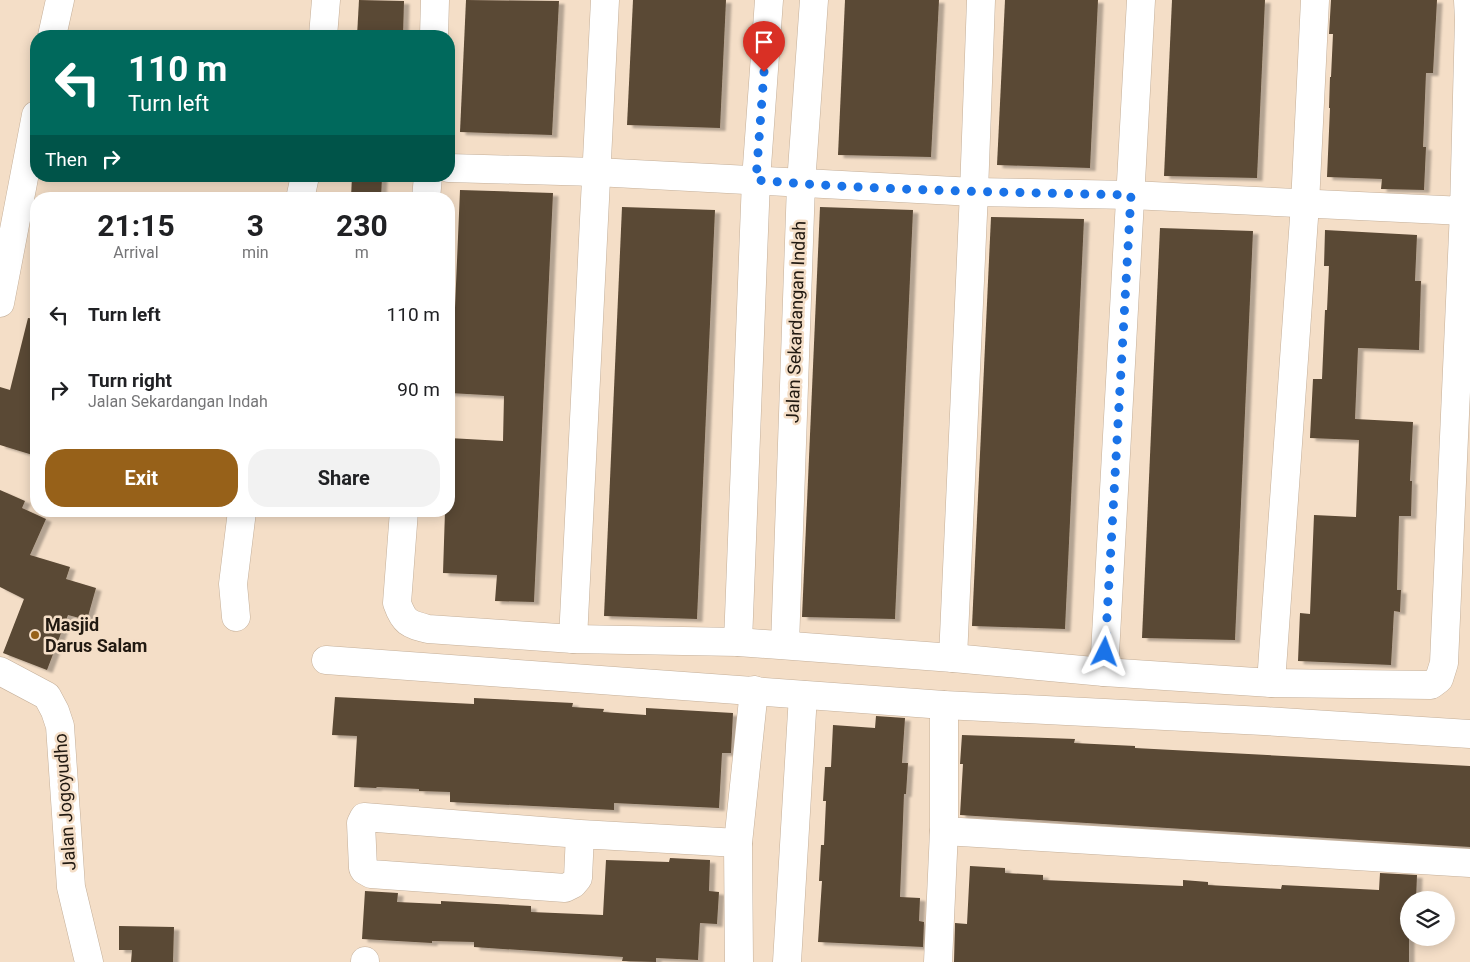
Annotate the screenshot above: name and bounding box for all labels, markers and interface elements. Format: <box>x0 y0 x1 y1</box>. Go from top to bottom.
pin <box>743 21 785 72</box>
icon: arrive <box>750 28 778 56</box>
text: 110 m <box>128 49 227 90</box>
icon: left <box>45 50 110 115</box>
text: Turn left <box>128 91 209 116</box>
icon: right <box>97 145 125 173</box>
text: Then <box>45 148 87 171</box>
text: 21:15 <box>97 208 175 243</box>
text: 3 <box>247 208 264 243</box>
text: 230 <box>336 208 388 243</box>
street label: Jalan Sekardangan Indah <box>781 221 810 423</box>
text: Arrival <box>113 243 159 262</box>
text: min <box>242 243 269 262</box>
text: m <box>355 243 369 262</box>
icon: left <box>45 301 73 329</box>
text: Turn left <box>88 303 161 326</box>
text: 110 m <box>387 303 440 326</box>
text: Turn right <box>88 369 172 392</box>
icon: right <box>45 376 73 404</box>
text: 90 m <box>397 378 440 401</box>
text: Jalan Sekardangan Indah <box>88 392 268 411</box>
button: Exit <box>45 449 238 507</box>
button: Share <box>248 449 440 507</box>
place label: Masjid Darus Salam <box>45 614 147 656</box>
position arrow <box>1078 625 1130 677</box>
marker: Masjid Darus Salam <box>29 629 41 641</box>
street label: Jalan Jogoyudho <box>49 733 80 871</box>
map controls <box>1400 891 1455 946</box>
button: layers <box>1400 891 1455 946</box>

